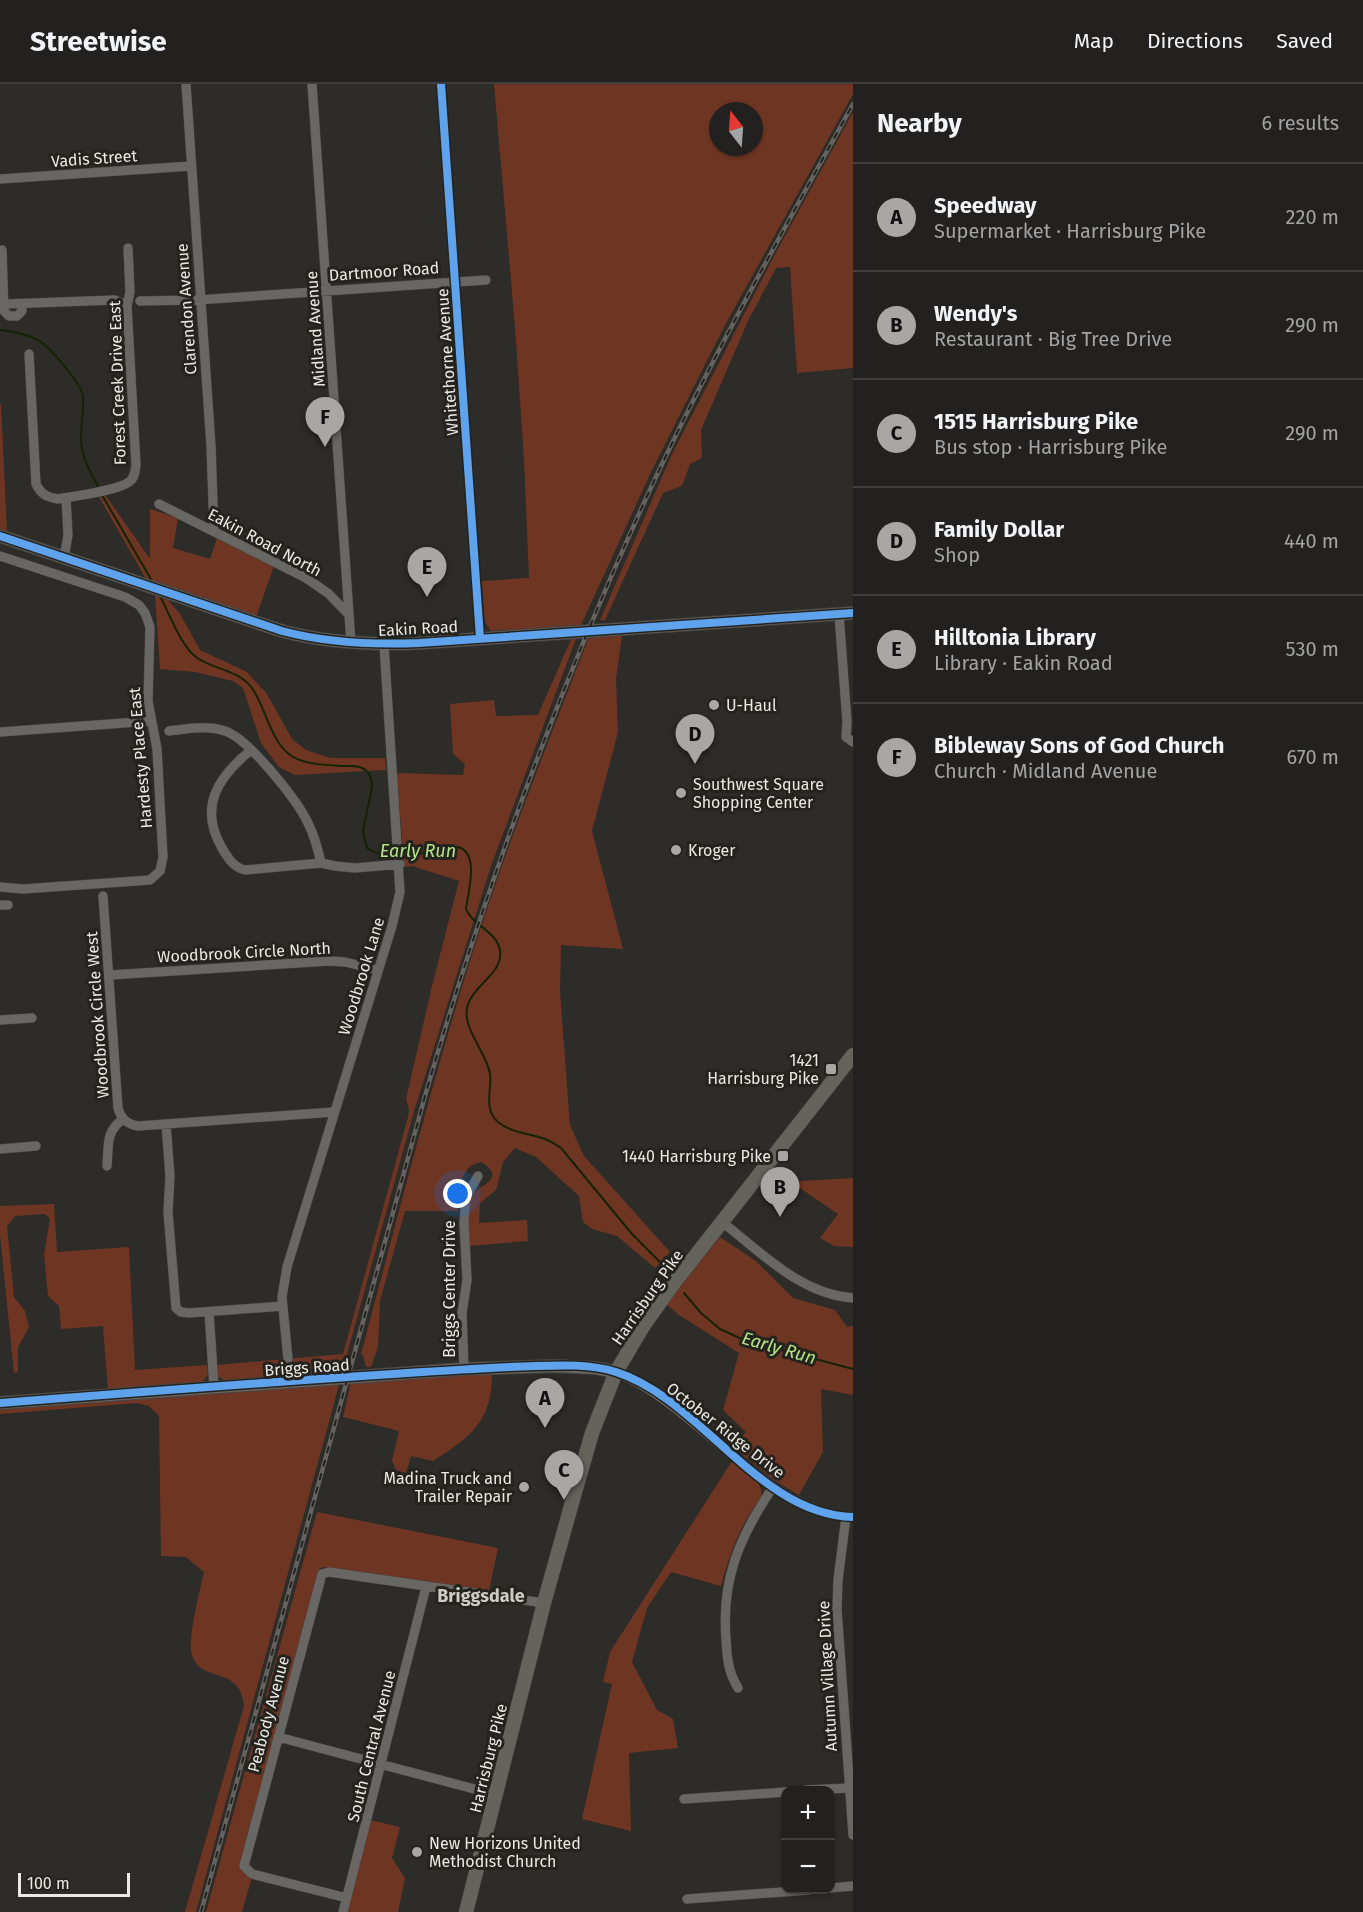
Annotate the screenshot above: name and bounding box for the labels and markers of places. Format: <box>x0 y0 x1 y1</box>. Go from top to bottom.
pin: F <box>306 398 344 447</box>
pin: E <box>408 548 446 597</box>
place label: U-Haul <box>726 696 777 715</box>
marker: U-Haul <box>707 698 721 712</box>
pin: D <box>676 714 714 764</box>
place label: Southwest Square Shopping Center <box>693 775 824 812</box>
marker: Southwest Square Shopping Center <box>674 786 688 800</box>
place label: Kroger <box>688 841 736 860</box>
marker: Kroger <box>669 843 683 857</box>
place label: 1421 Harrisburg Pike <box>707 1051 819 1088</box>
marker: 1421 Harrisburg Pike <box>824 1062 838 1076</box>
place label: 1440 Harrisburg Pike <box>622 1147 771 1166</box>
marker: 1440 Harrisburg Pike <box>776 1149 790 1163</box>
pin: B <box>760 1168 800 1217</box>
pin: A <box>526 1378 564 1428</box>
pin: C <box>544 1450 584 1500</box>
place label: Madina Truck and Trailer Repair <box>383 1469 513 1506</box>
marker: Madina Truck and Trailer Repair <box>517 1480 531 1494</box>
place label: New Horizons United Methodist Church <box>429 1834 581 1871</box>
marker: New Horizons United Methodist Church <box>410 1845 424 1859</box>

